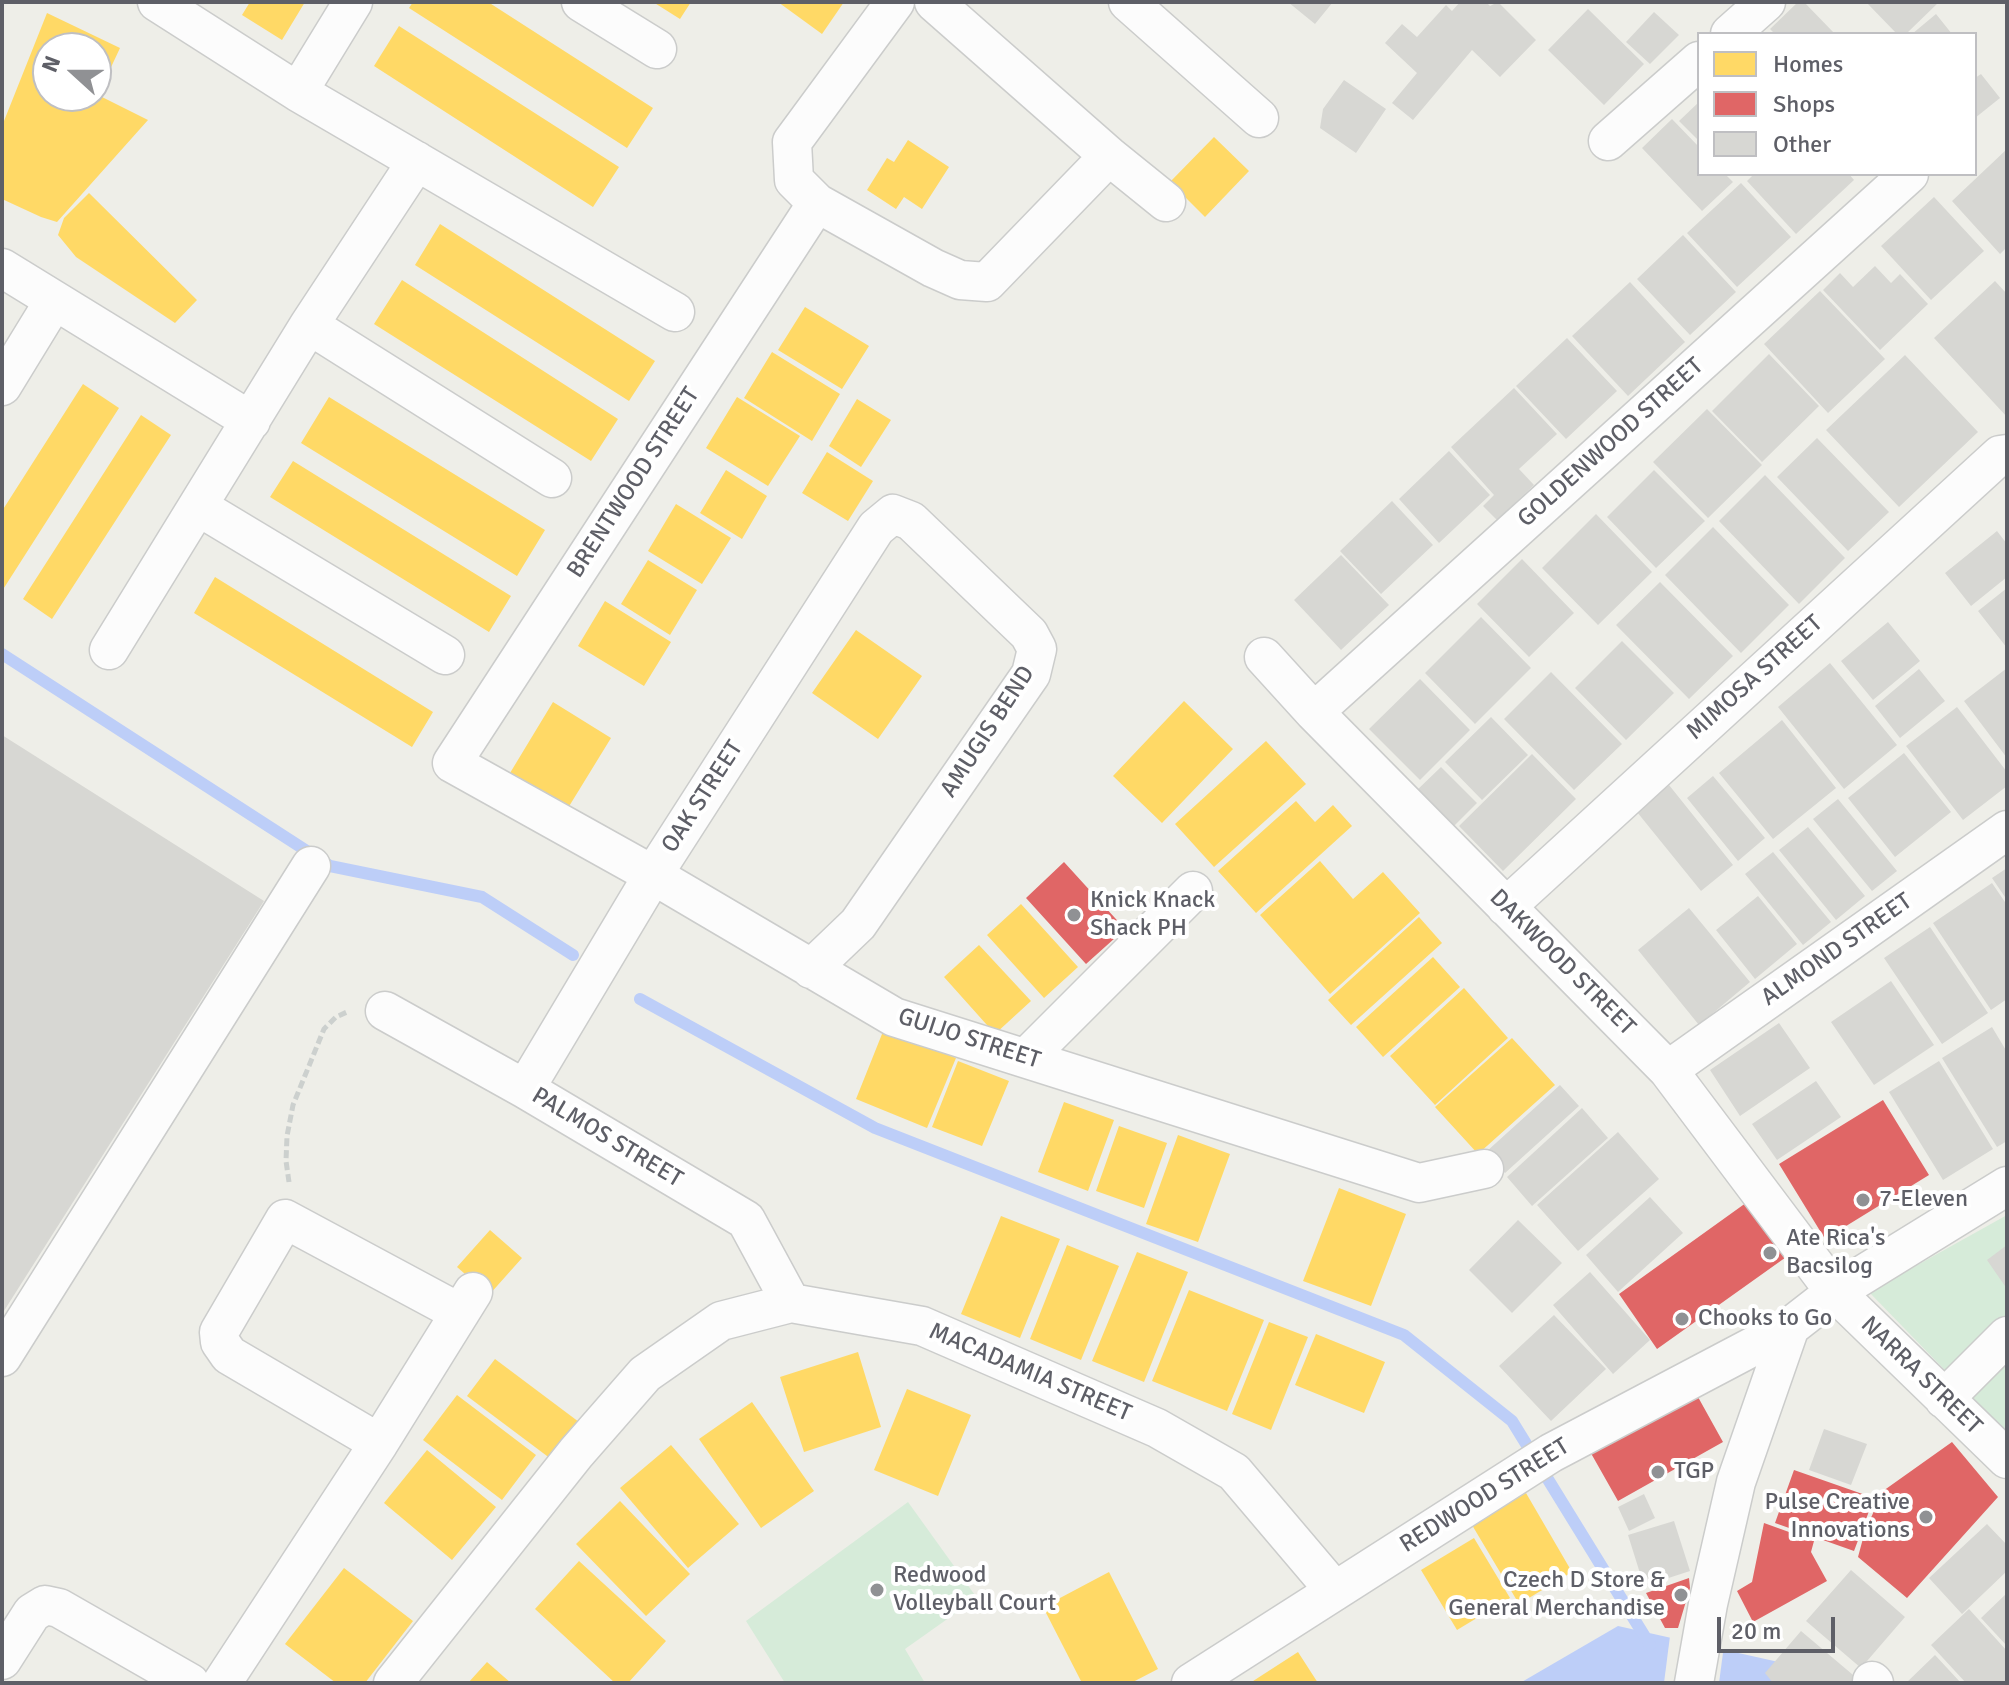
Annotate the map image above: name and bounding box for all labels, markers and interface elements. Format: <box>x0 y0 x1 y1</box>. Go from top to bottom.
north arrow <box>32 32 112 112</box>
legend <box>1697 32 1977 176</box>
text: Homes <box>1773 49 1843 79</box>
text: N <box>36 52 66 76</box>
text: Shops <box>1773 89 1835 119</box>
text: Other <box>1773 129 1831 159</box>
street label: GOLDENWOOD STREET <box>1512 352 1710 534</box>
street label: BRENTWOOD STREET <box>562 382 706 584</box>
street label: MIMOSA STREET <box>1681 609 1829 747</box>
street label: AMUGIS BEND <box>935 661 1041 803</box>
street label: OAK STREET <box>656 736 750 858</box>
street label: DAKWOOD STREET <box>1483 884 1641 1042</box>
place label: Knick Knack Shack PH <box>1090 887 1215 943</box>
street label: ALMOND STREET <box>1756 887 1918 1013</box>
marker: Knick Knack Shack PH <box>1065 906 1083 924</box>
street label: GUIJO STREET <box>894 1002 1044 1076</box>
street label: PALMOS STREET <box>526 1082 688 1194</box>
place label: 7-Eleven <box>1879 1186 1968 1214</box>
marker: 7-Eleven <box>1854 1191 1872 1209</box>
place label: Ate Rica's Bacsilog <box>1786 1225 1886 1281</box>
marker: Ate Rica's Bacsilog <box>1761 1244 1779 1262</box>
place label: Chooks to Go <box>1698 1305 1832 1333</box>
marker: Chooks to Go <box>1673 1310 1691 1328</box>
street label: NARRA STREET <box>1854 1311 1988 1441</box>
street label: MACADAMIA STREET <box>924 1317 1136 1429</box>
street label: REDWOOD STREET <box>1395 1432 1575 1560</box>
place label: TGP <box>1674 1458 1714 1486</box>
marker: TGP <box>1649 1463 1667 1481</box>
place label: Pulse Creative Innovations <box>1764 1489 1910 1545</box>
marker: Pulse Creative Innovations <box>1917 1508 1935 1526</box>
place label: Redwood Volleyball Court <box>893 1562 1056 1618</box>
place label: Czech D Store & General Merchandise <box>1448 1567 1665 1623</box>
marker: Redwood Volleyball Court <box>868 1581 886 1599</box>
marker: Czech D Store & General Merchandise <box>1672 1586 1690 1604</box>
scale bar <box>1721 1601 1839 1651</box>
text: 20 m <box>1731 1616 1781 1646</box>

